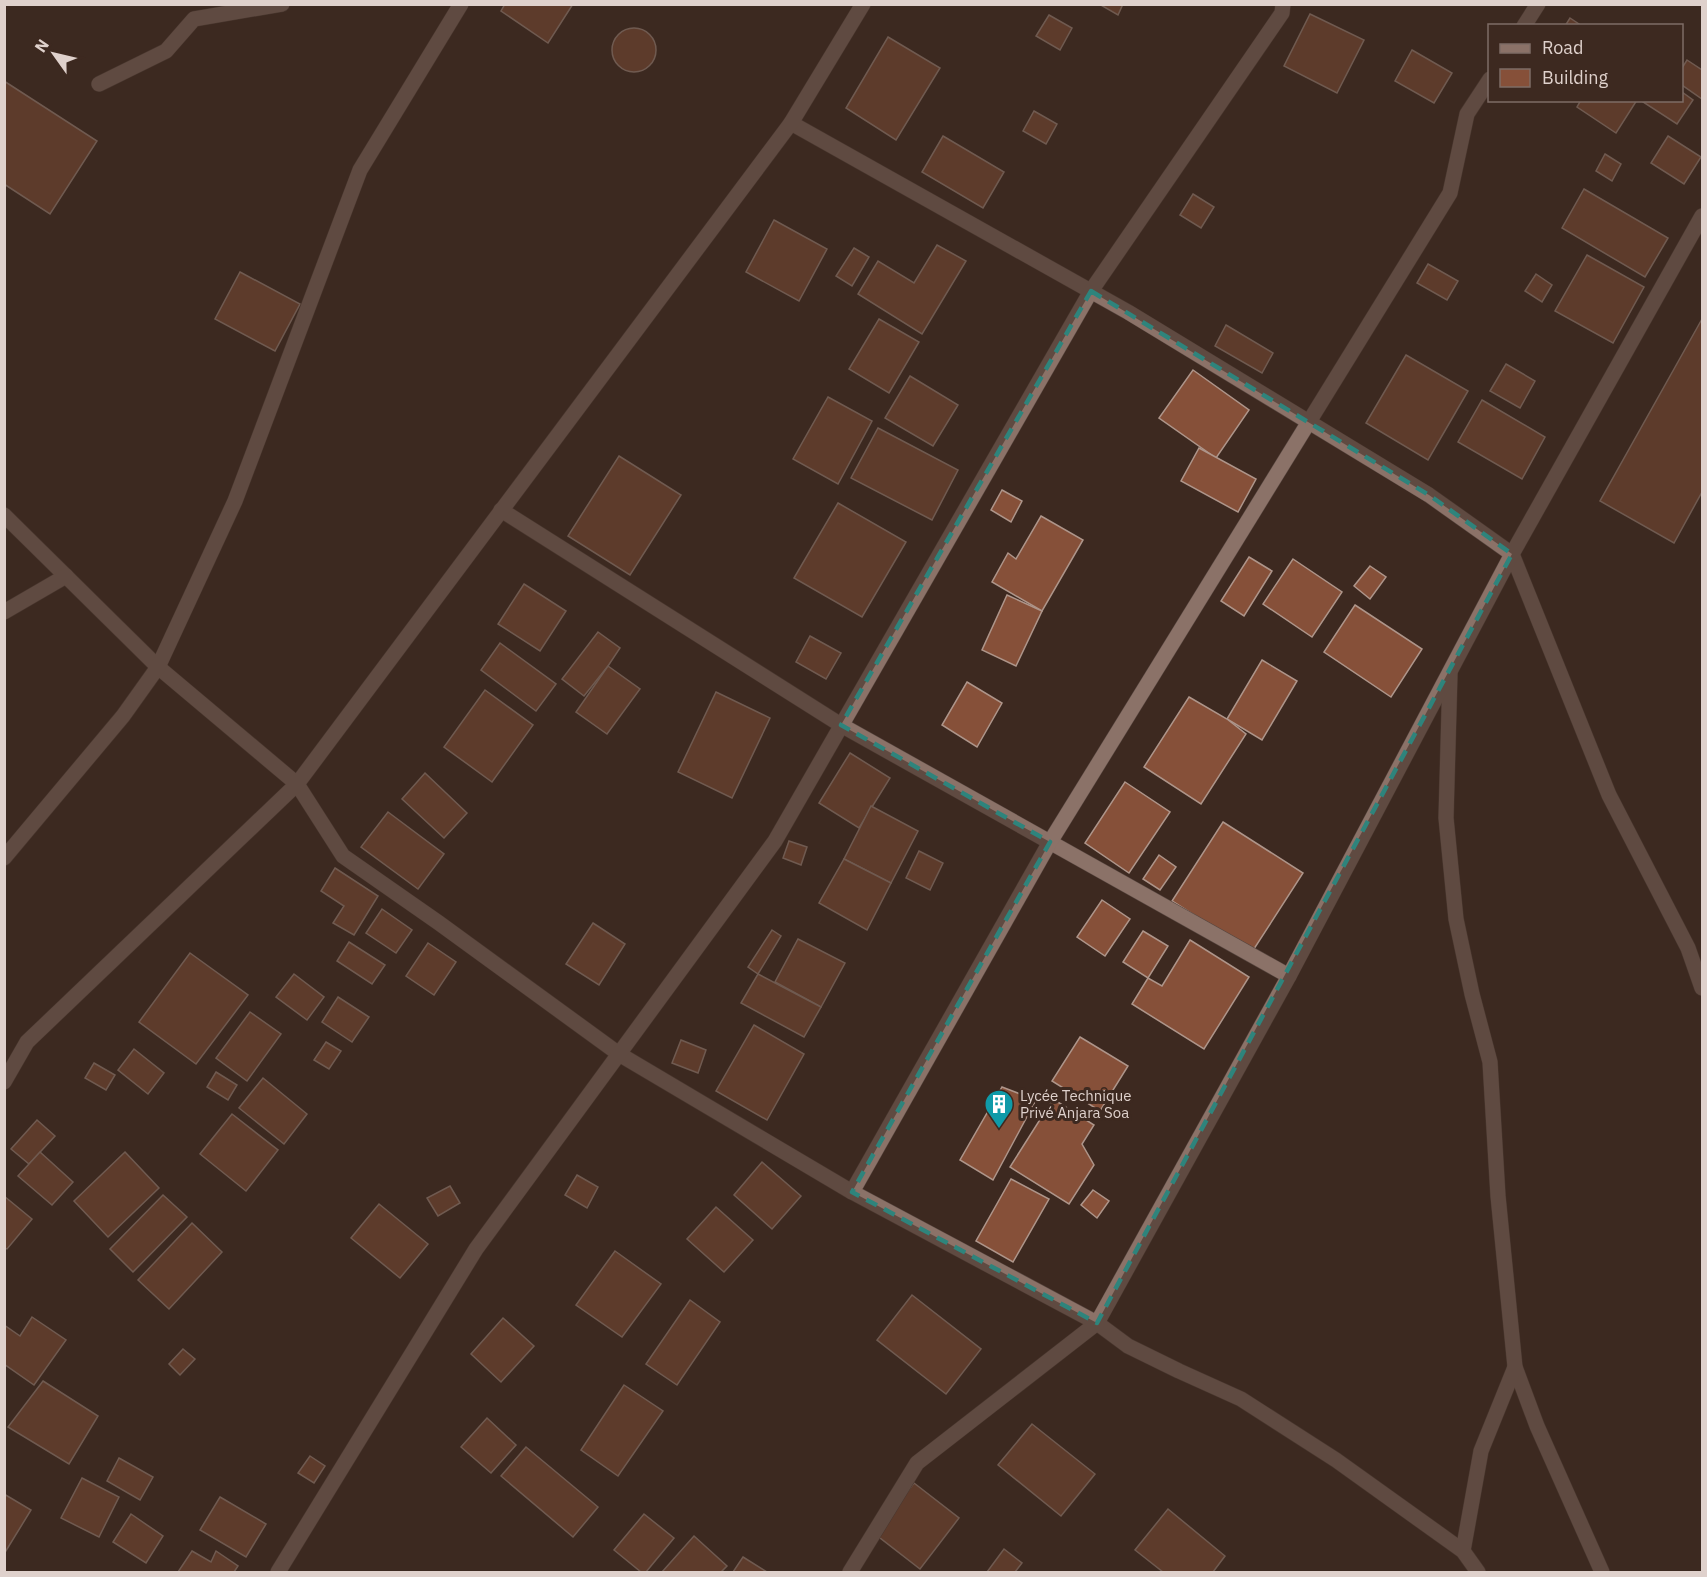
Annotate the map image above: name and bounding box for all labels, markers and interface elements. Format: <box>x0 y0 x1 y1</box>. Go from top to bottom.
north arrow <box>24 24 84 84</box>
legend <box>1488 24 1683 102</box>
text: N <box>30 35 53 56</box>
text: Road <box>1542 36 1583 59</box>
text: Building <box>1542 66 1609 89</box>
place label: Lycée Technique Privé Anjara Soa <box>1020 1086 1131 1122</box>
building icon: Lycée Technique Privé Anjara Soa <box>983 1088 1015 1130</box>

